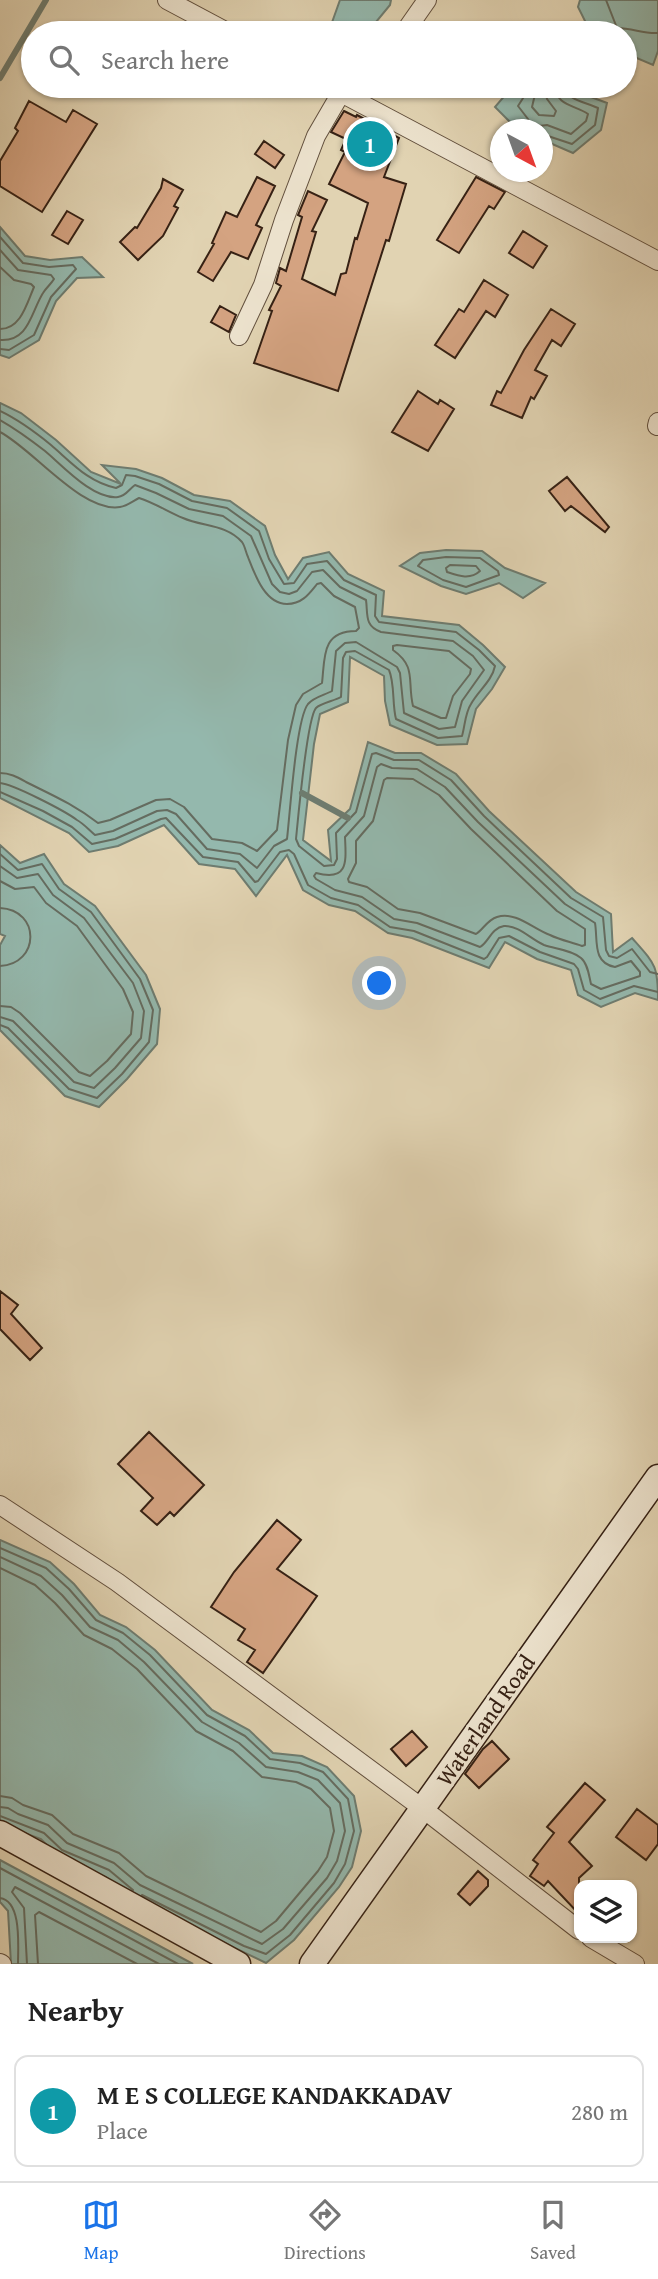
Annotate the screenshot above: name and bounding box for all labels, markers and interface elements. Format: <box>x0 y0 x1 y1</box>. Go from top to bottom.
search box <box>21 21 637 98</box>
text: Search here <box>101 40 229 79</box>
icon: search <box>45 41 83 79</box>
pin: 1 <box>347 118 393 170</box>
north arrow <box>490 119 553 182</box>
your location <box>362 966 396 1000</box>
street label: Waterland Road <box>427 1647 543 1792</box>
map controls <box>574 1880 637 1943</box>
button: layers <box>574 1880 637 1943</box>
text: Nearby <box>28 1988 124 2032</box>
text: M E S COLLEGE KANDAKKADAV <box>97 2075 452 2114</box>
text: 1 <box>47 2095 59 2128</box>
text: 280 m <box>571 2095 628 2128</box>
text: Place <box>97 2114 148 2147</box>
tab: Map <box>82 2196 120 2266</box>
tab: Directions <box>284 2196 366 2266</box>
tab: Saved <box>530 2196 576 2266</box>

